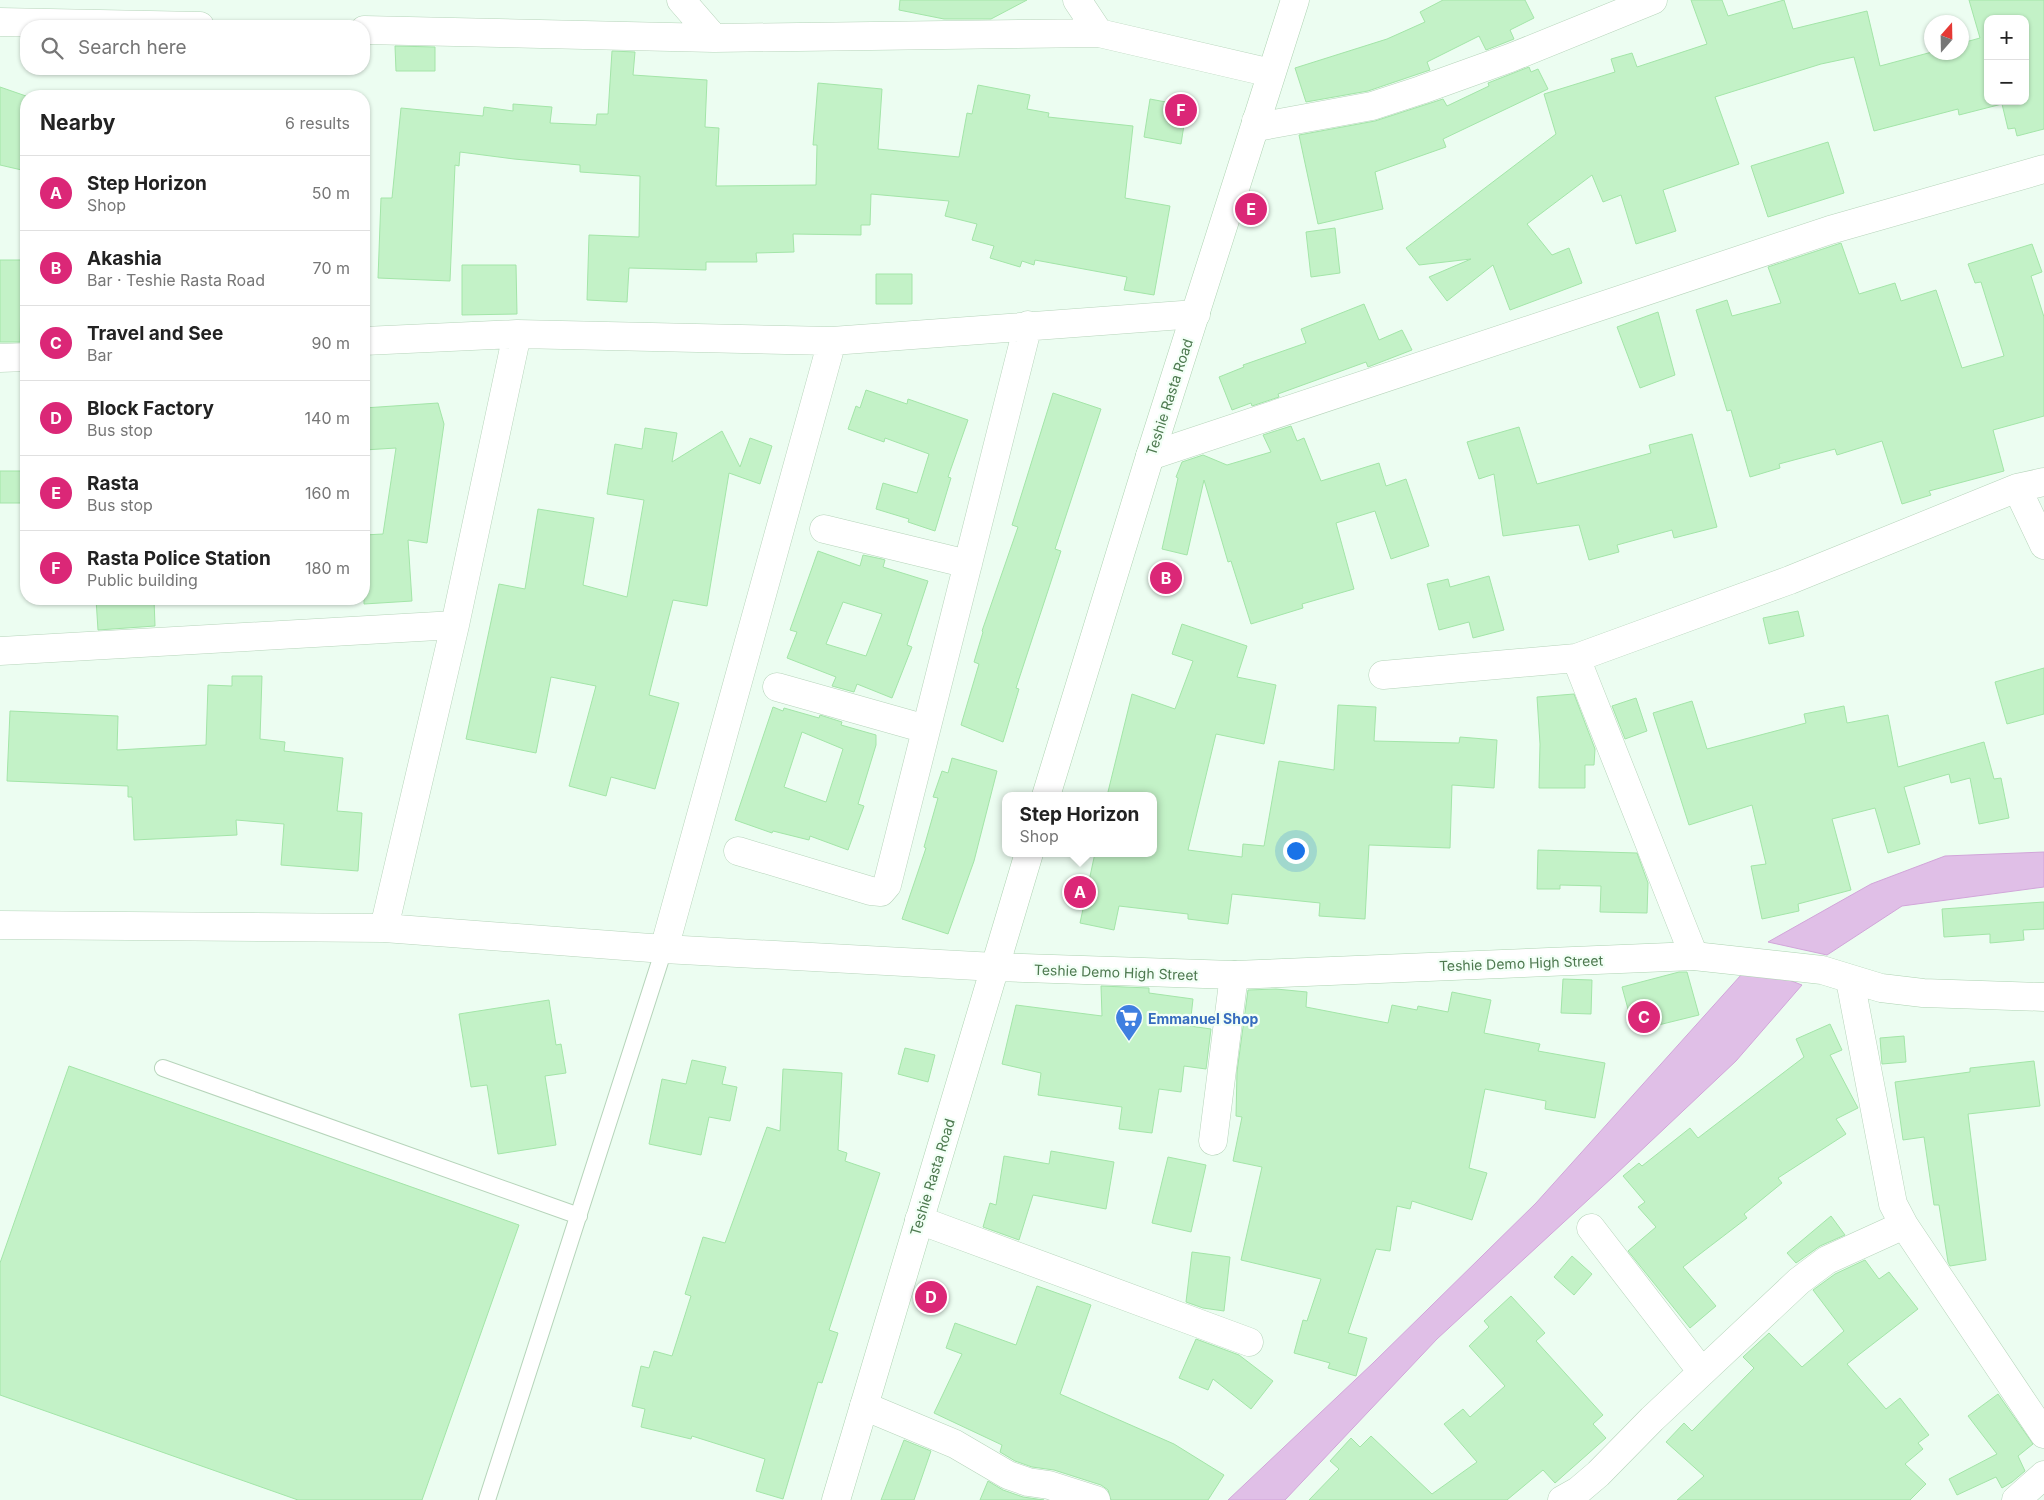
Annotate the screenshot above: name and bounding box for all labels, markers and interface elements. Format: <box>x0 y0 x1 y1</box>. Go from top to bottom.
north arrow <box>1924 15 1969 60</box>
map controls <box>1984 15 2029 105</box>
button: + <box>1984 15 2029 60</box>
search box <box>20 20 370 75</box>
icon: search <box>38 34 66 62</box>
text: Search here <box>78 36 187 59</box>
button: − <box>1984 60 2029 105</box>
pin: F <box>1165 91 1197 129</box>
text: Nearby <box>40 110 115 135</box>
text: 6 results <box>285 113 350 133</box>
text: Step Horizon <box>87 172 207 195</box>
text: A <box>50 183 62 203</box>
text: 50 m <box>312 183 350 203</box>
pin: E <box>1235 190 1267 228</box>
text: Shop <box>87 195 126 215</box>
text: Akashia <box>87 247 162 270</box>
text: B <box>51 258 61 278</box>
text: 70 m <box>313 258 350 278</box>
text: Bar · Teshie Rasta Road <box>87 270 265 290</box>
text: Travel and See <box>87 322 223 345</box>
text: C <box>50 333 62 353</box>
text: 90 m <box>311 333 350 353</box>
street label: Teshie Rasta Road <box>1142 337 1196 457</box>
text: Bar <box>87 345 112 365</box>
text: Block Factory <box>87 397 214 420</box>
text: D <box>50 408 62 428</box>
text: 140 m <box>305 408 350 428</box>
text: Bus stop <box>87 420 153 440</box>
text: Rasta <box>87 472 139 495</box>
text: E <box>51 483 61 503</box>
text: 160 m <box>305 483 350 503</box>
text: Bus stop <box>87 495 153 515</box>
text: Rasta Police Station <box>87 547 271 570</box>
text: F <box>51 558 61 578</box>
text: 180 m <box>305 558 350 578</box>
pin: B <box>1150 559 1182 597</box>
text: Public building <box>87 570 198 590</box>
popup <box>1002 792 1157 857</box>
text: Step Horizon <box>1020 803 1139 826</box>
text: Shop <box>1020 826 1059 846</box>
your location <box>1283 838 1309 864</box>
pin: A <box>1064 873 1096 911</box>
street label: Teshie Demo High Street <box>1439 952 1604 974</box>
street label: Teshie Demo High Street <box>1034 961 1199 983</box>
pin: C <box>1628 998 1660 1036</box>
supermarket icon: Emmanuel Shop <box>1114 1003 1144 1042</box>
place label: Emmanuel Shop <box>1148 1010 1259 1027</box>
street label: Teshie Rasta Road <box>906 1116 958 1238</box>
pin: D <box>915 1278 947 1316</box>

